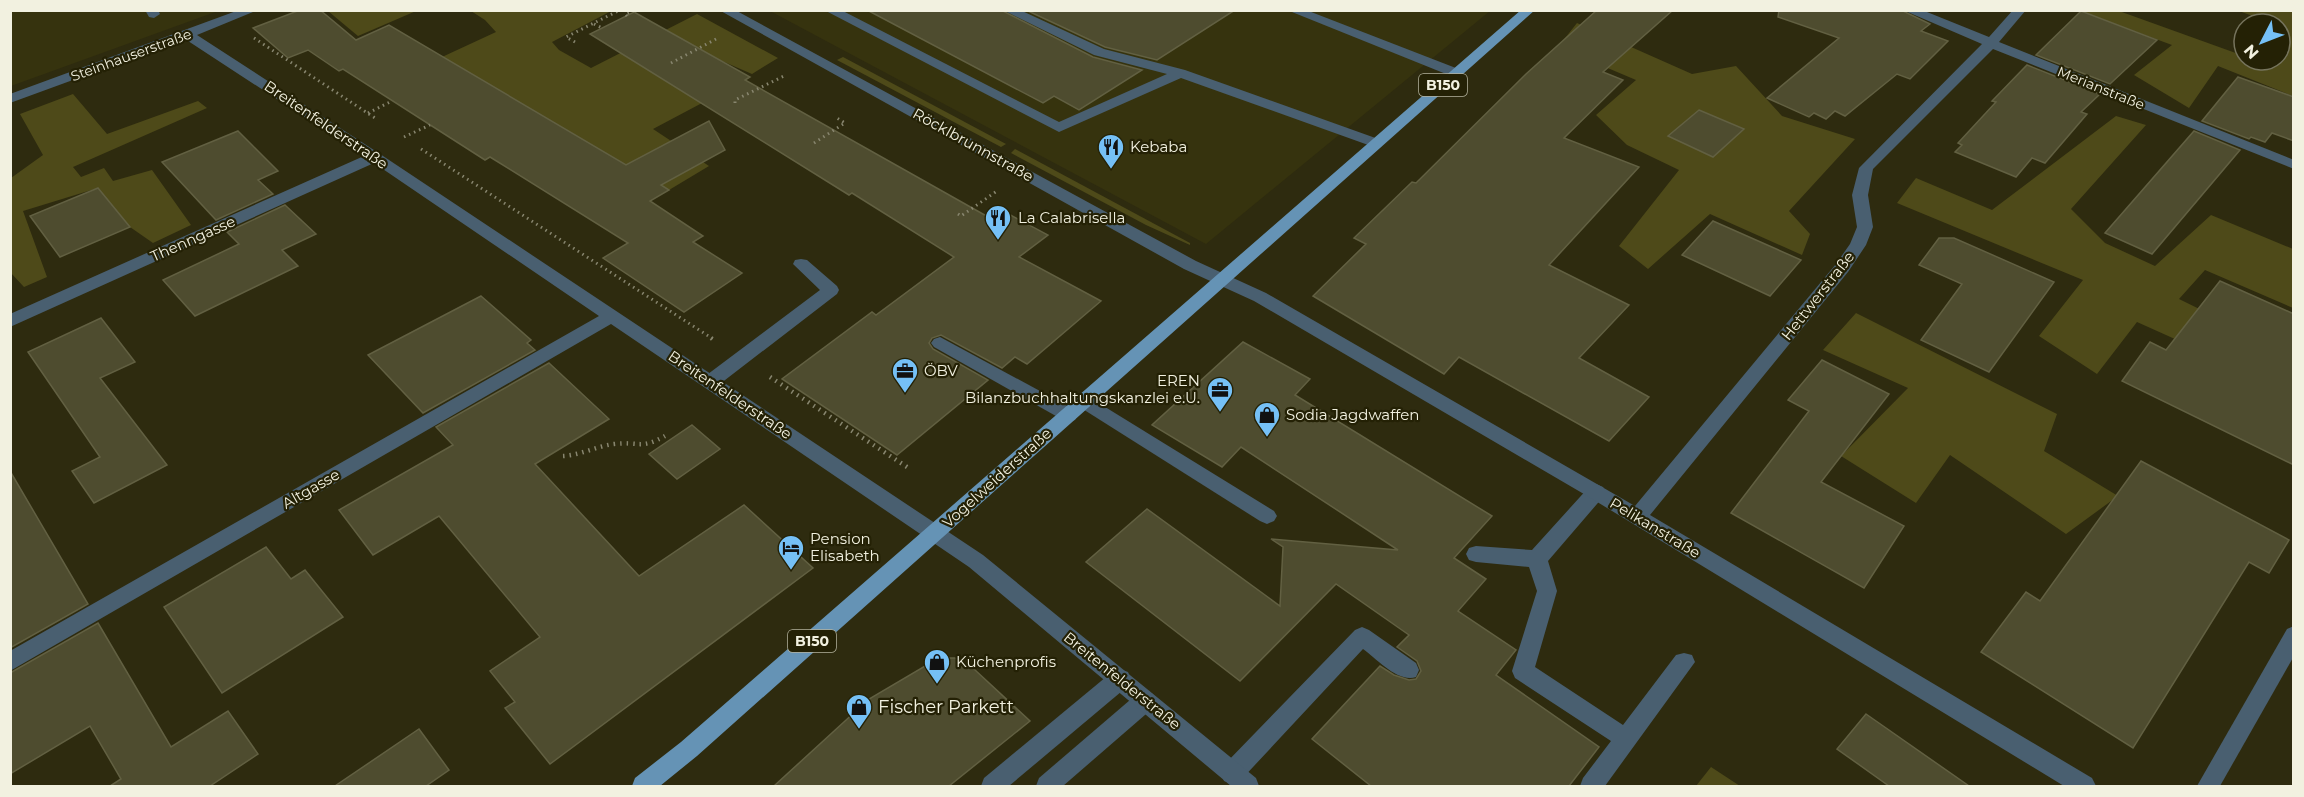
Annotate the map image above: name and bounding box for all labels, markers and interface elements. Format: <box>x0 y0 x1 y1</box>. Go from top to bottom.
north arrow <box>2232 12 2292 72</box>
street label: Steinhauserstraße <box>68 25 194 85</box>
text: N <box>2240 41 2263 63</box>
street label: Merianstraße <box>2055 62 2147 114</box>
road number: B150 <box>1419 74 1467 96</box>
street label: Breitenfelderstraße <box>261 76 392 173</box>
street label: Röcklbrunnstraße <box>910 104 1037 186</box>
restaurant icon: Kebaba <box>1096 132 1126 170</box>
place label: Kebaba <box>1130 137 1187 156</box>
restaurant icon: La Calabrisella <box>983 203 1013 241</box>
place label: La Calabrisella <box>1018 208 1125 227</box>
street label: Thenngasse <box>147 211 238 266</box>
street label: Hettwerstraße <box>1777 247 1858 344</box>
street label: Breitenfelderstraße <box>665 346 796 443</box>
office icon: ÖBV <box>890 356 920 394</box>
place label: ÖBV <box>924 361 958 380</box>
place label: EREN Bilanzbuchhaltungskanzlei e.U. <box>965 371 1200 407</box>
office icon: EREN Bilanzbuchhaltungskanzlei e.U. <box>1205 375 1235 413</box>
shop icon: Sodia Jagdwaffen <box>1252 400 1282 438</box>
place label: Sodia Jagdwaffen <box>1286 405 1419 424</box>
street label: Vogelweiderstraße <box>938 424 1055 532</box>
street label: Altgasse <box>279 465 343 513</box>
street label: Pelikanstraße <box>1607 493 1704 562</box>
place label: Pension Elisabeth <box>810 529 880 565</box>
hotel icon: Pension Elisabeth <box>776 533 806 571</box>
street label: Breitenfelderstraße <box>1060 628 1185 734</box>
road number: B150 <box>788 630 836 652</box>
shop icon: Küchenprofis <box>922 647 952 685</box>
place label: Küchenprofis <box>956 652 1056 671</box>
shop icon: Fischer Parkett <box>844 692 874 730</box>
place label: Fischer Parkett <box>878 696 1014 718</box>

